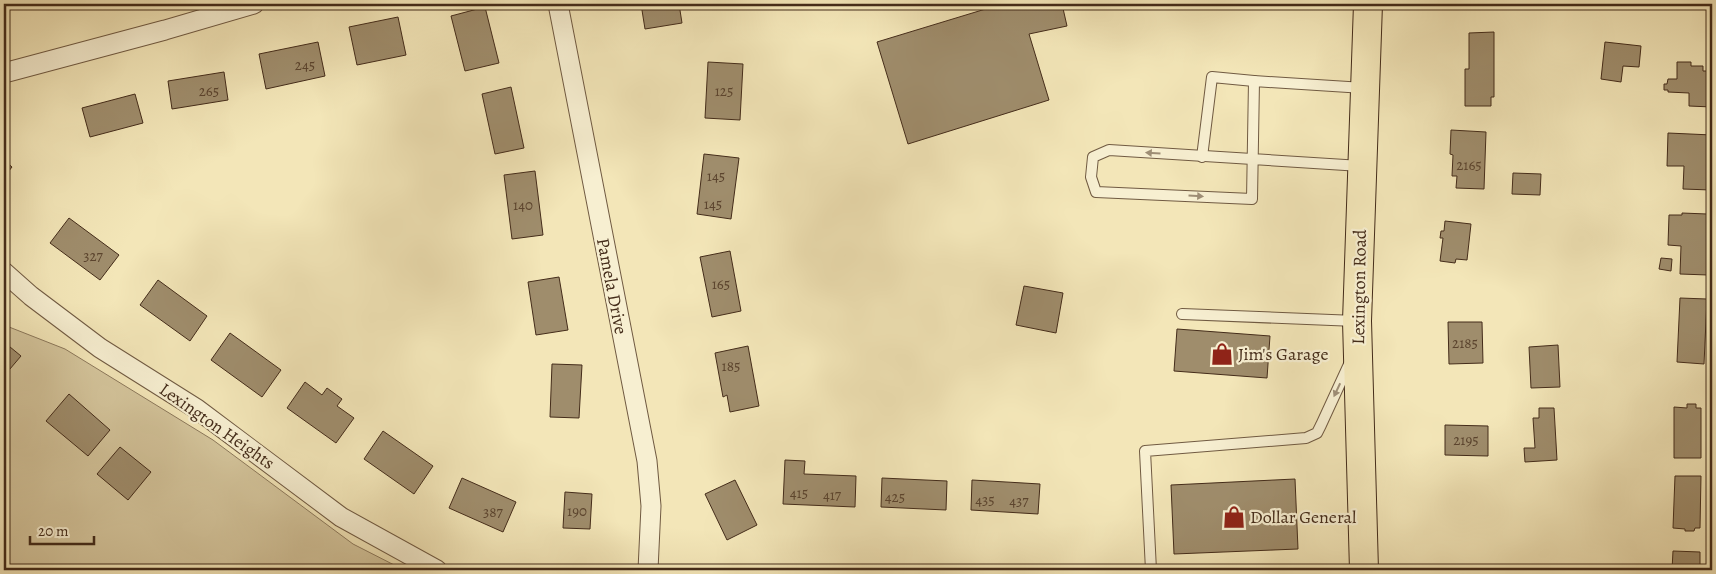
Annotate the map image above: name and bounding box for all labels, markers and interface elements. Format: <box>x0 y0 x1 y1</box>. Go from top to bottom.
house number: 245 <box>295 55 315 75</box>
house number: 265 <box>199 81 219 101</box>
house number: 125 <box>715 81 733 101</box>
one-way arrow <box>1145 149 1161 157</box>
house number: 2165 <box>1456 155 1482 175</box>
house number: 145 <box>707 166 725 186</box>
one-way arrow <box>1188 193 1204 201</box>
house number: 145 <box>704 194 722 214</box>
house number: 140 <box>513 195 533 215</box>
street label: Lexington Road <box>1346 229 1372 345</box>
street label: Pamela Drive <box>591 236 633 336</box>
house number: 327 <box>83 246 104 266</box>
house number: 165 <box>712 274 730 294</box>
house number: 2185 <box>1452 333 1478 353</box>
shop icon: Jim's Garage <box>1209 341 1235 367</box>
place label: Jim's Garage <box>1238 342 1329 366</box>
house number: 185 <box>722 356 740 376</box>
street label: Lexington Heights <box>154 377 280 475</box>
one-way arrow <box>1333 383 1341 397</box>
house number: 2195 <box>1453 430 1479 450</box>
house number: 415 <box>790 483 808 503</box>
house number: 417 <box>823 485 842 505</box>
house number: 425 <box>885 487 905 507</box>
house number: 435 <box>975 490 995 510</box>
house number: 437 <box>1009 491 1029 511</box>
house number: 190 <box>567 501 587 521</box>
house number: 387 <box>483 502 504 522</box>
shop icon: Dollar General <box>1221 504 1247 530</box>
place label: Dollar General <box>1250 505 1357 529</box>
scale bar <box>30 514 94 546</box>
text: 20 m <box>38 521 69 541</box>

